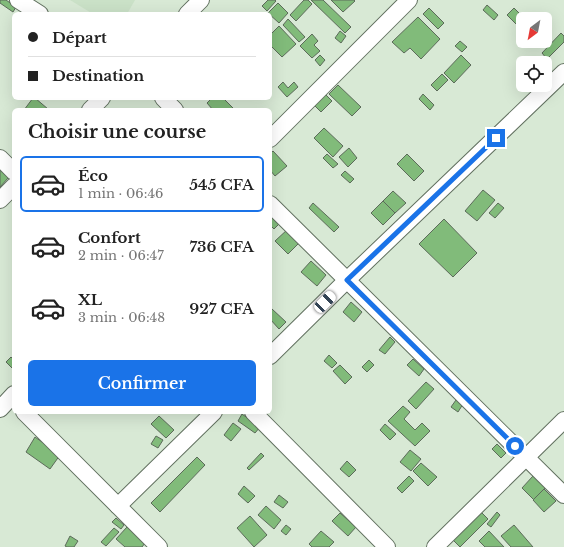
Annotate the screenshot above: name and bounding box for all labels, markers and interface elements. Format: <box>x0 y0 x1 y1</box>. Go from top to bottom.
north arrow <box>516 12 552 48</box>
map controls <box>516 12 552 92</box>
text: Départ <box>52 28 107 47</box>
button: locate <box>516 56 552 92</box>
text: Destination <box>52 66 144 85</box>
text: Choisir une course <box>28 121 206 143</box>
route end <box>487 129 505 147</box>
icon: car <box>30 166 66 202</box>
text: Éco <box>78 166 108 185</box>
text: 545 CFA <box>189 175 254 194</box>
text: 1 min · 06:46 <box>78 185 163 202</box>
icon: car <box>30 228 66 264</box>
text: Confort <box>78 228 141 247</box>
text: 736 CFA <box>189 237 254 256</box>
text: 2 min · 06:47 <box>78 247 164 264</box>
car <box>312 289 338 315</box>
icon: car <box>30 290 66 326</box>
text: XL <box>78 290 102 309</box>
text: 927 CFA <box>189 299 254 318</box>
text: 3 min · 06:48 <box>78 309 165 326</box>
button: Confirmer <box>28 360 256 406</box>
route start <box>506 437 524 455</box>

